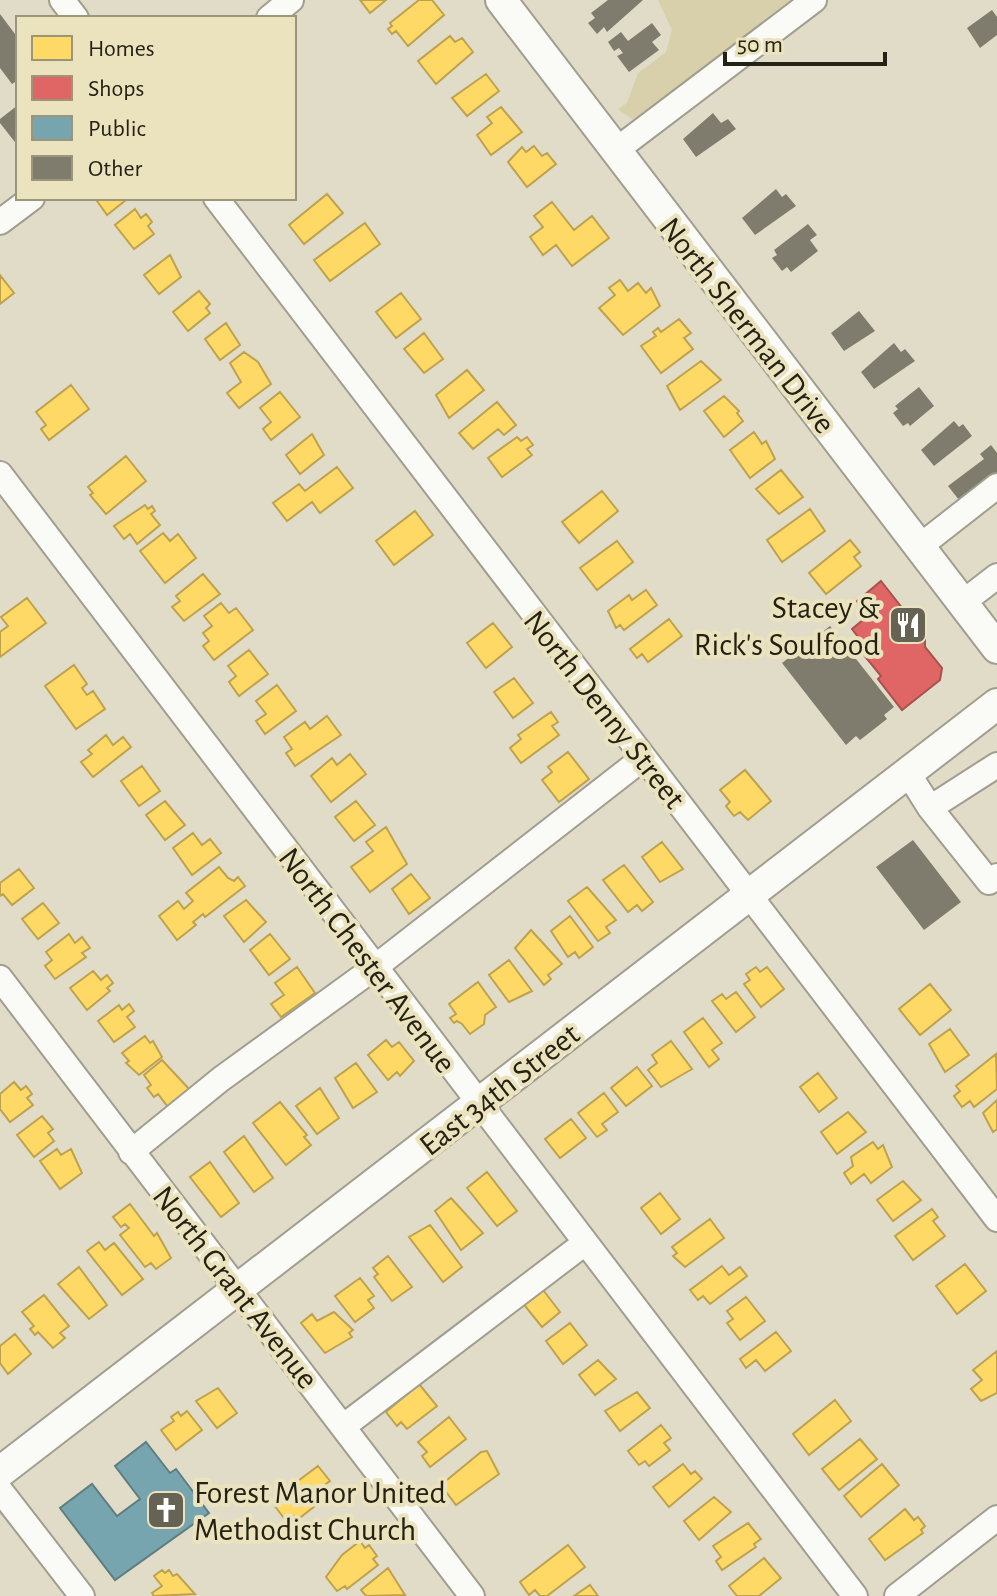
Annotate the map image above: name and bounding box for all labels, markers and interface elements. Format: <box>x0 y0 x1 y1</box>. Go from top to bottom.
legend <box>16 16 296 200</box>
scale bar <box>725 16 885 66</box>
text: 50 m <box>737 33 783 57</box>
text: Homes <box>88 37 155 61</box>
text: Shops <box>88 77 144 101</box>
text: Public <box>88 117 146 141</box>
text: Other <box>88 157 142 181</box>
street label: North Sherman Drive <box>653 212 841 439</box>
place label: Stacey & Rick's Soulfood <box>694 592 880 661</box>
restaurant icon: Stacey & Rick's Soulfood <box>887 604 929 646</box>
street label: North Denny Street <box>517 605 691 814</box>
street label: North Chester Avenue <box>272 842 462 1079</box>
street label: East 34th Street <box>414 1018 585 1162</box>
street label: North Grant Avenue <box>146 1180 324 1395</box>
place label: Forest Manor United Methodist Church <box>194 1477 446 1546</box>
church icon: Forest Manor United Methodist Church <box>145 1489 187 1531</box>

